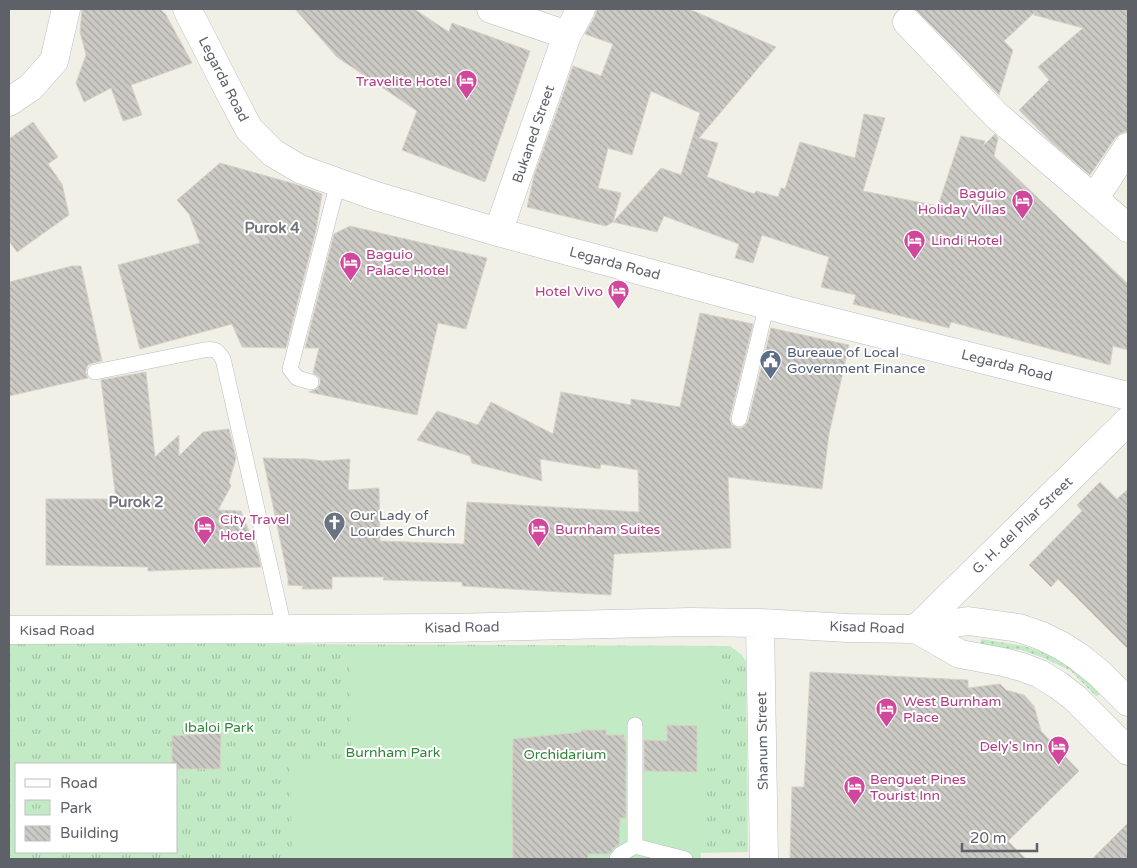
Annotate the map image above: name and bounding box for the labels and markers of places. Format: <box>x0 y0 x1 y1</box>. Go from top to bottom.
hotel icon: Travelite Hotel <box>455 69 479 100</box>
place label: Travelite Hotel <box>356 73 451 90</box>
place label: Baguio Holiday Villas <box>918 185 1006 218</box>
hotel icon: Baguio Holiday Villas <box>1010 189 1034 220</box>
hotel icon: Lindi Hotel <box>903 228 927 259</box>
place label: Lindi Hotel <box>931 232 1003 249</box>
place label: Baguio Palace Hotel <box>366 246 449 279</box>
hotel icon: Baguio Palace Hotel <box>338 250 362 281</box>
hotel icon: Hotel Vivo <box>607 279 631 310</box>
place label: Hotel Vivo <box>535 283 603 300</box>
place label: Bureaue of Local Government Finance <box>787 344 925 377</box>
public building icon: Bureaue of Local Government Finance <box>759 348 783 379</box>
place label: Our Lady of Lourdes Church <box>350 507 455 540</box>
place label: City Travel Hotel <box>220 511 289 544</box>
church icon: Our Lady of Lourdes Church <box>322 511 346 542</box>
hotel icon: City Travel Hotel <box>192 515 216 546</box>
hotel icon: Burnham Suites <box>527 517 551 548</box>
place label: Burnham Suites <box>555 521 661 538</box>
place label: West Burnham Place <box>903 693 1001 726</box>
hotel icon: West Burnham Place <box>875 697 899 728</box>
hotel icon: Dely's Inn <box>1047 734 1071 765</box>
place label: Dely's Inn <box>979 738 1043 755</box>
place label: Benguet Pines Tourist Inn <box>870 771 967 804</box>
hotel icon: Benguet Pines Tourist Inn <box>842 775 866 806</box>

